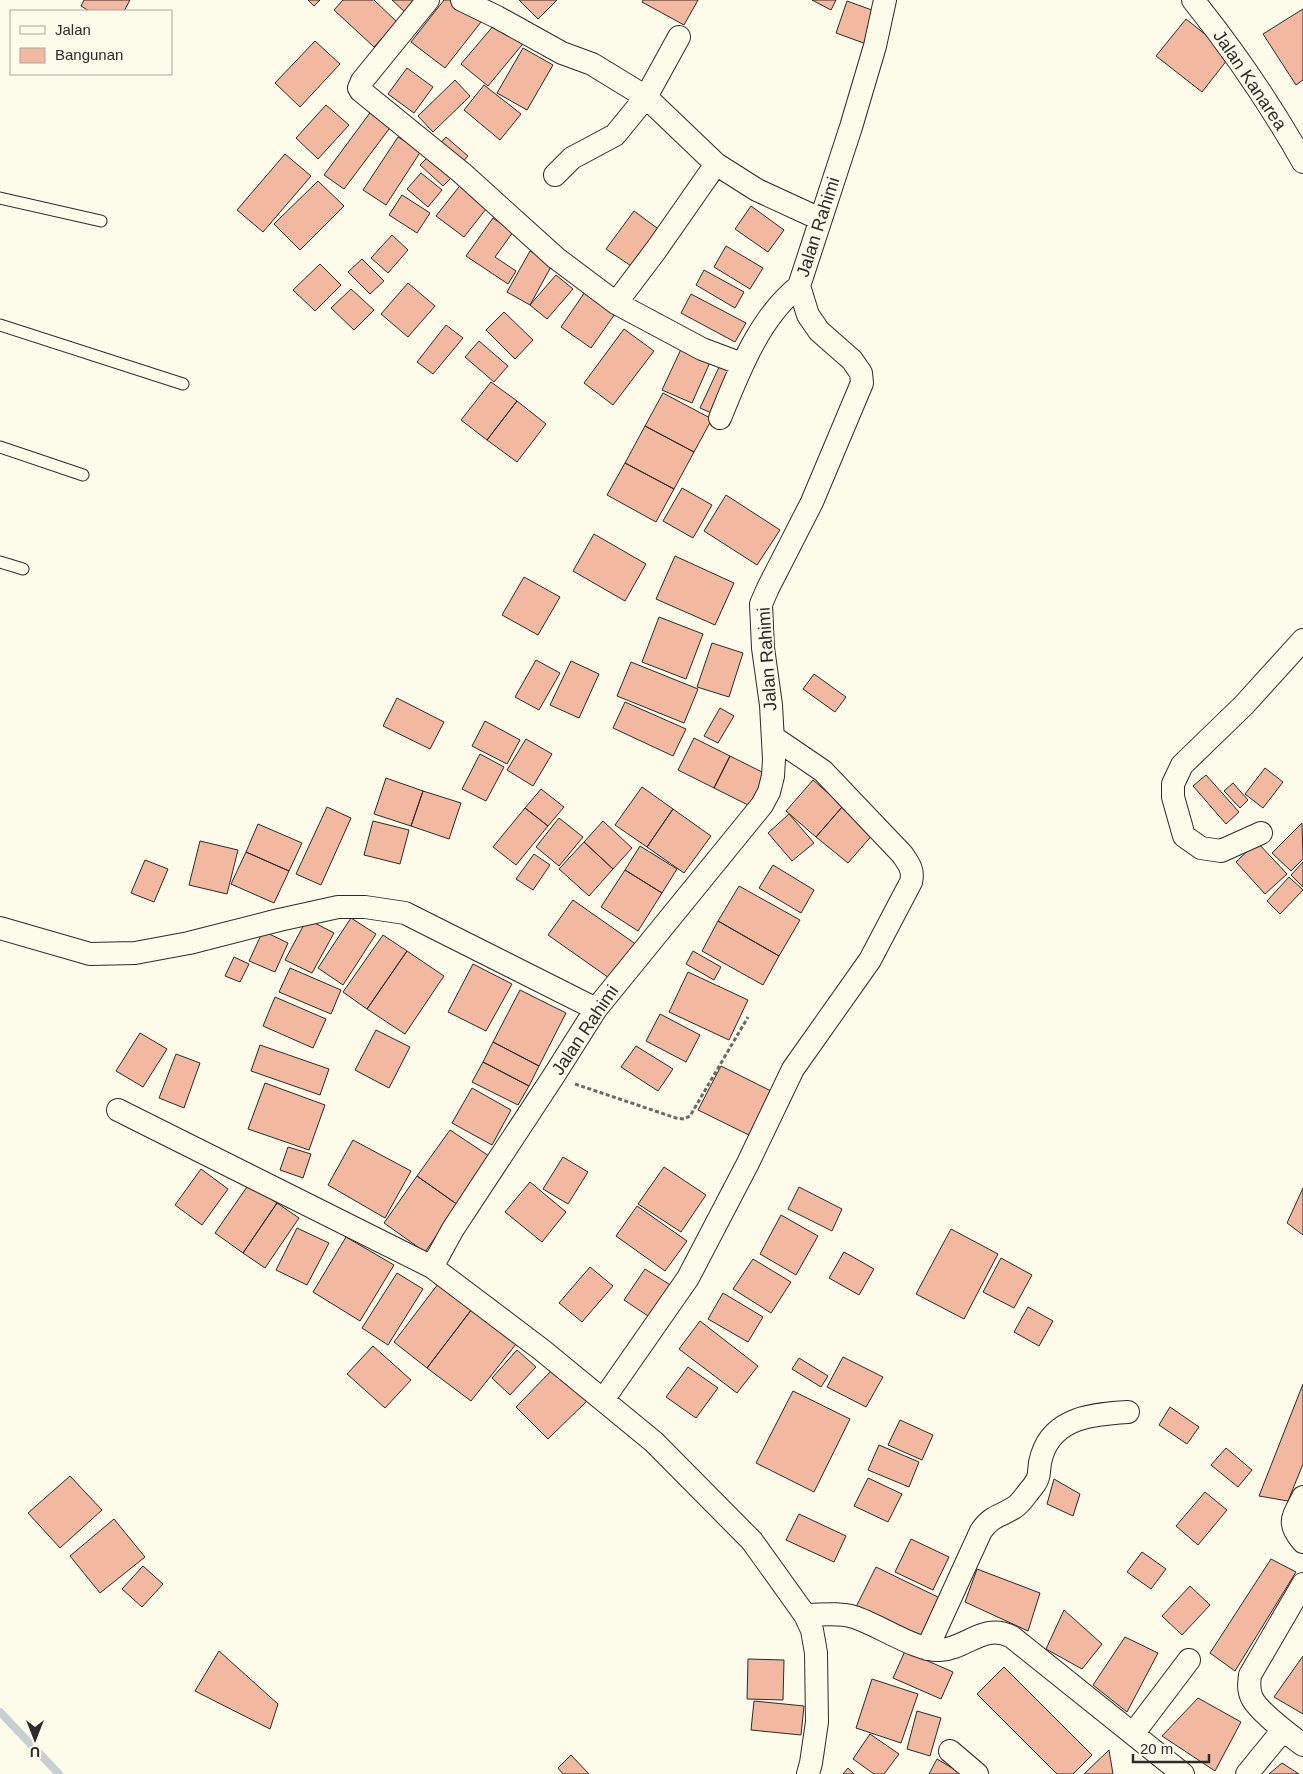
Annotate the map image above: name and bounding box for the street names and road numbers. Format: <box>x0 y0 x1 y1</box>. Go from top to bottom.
street label: Jalan Kanarea <box>1209 26 1291 135</box>
street label: Jalan Rahimi <box>792 174 844 280</box>
street label: Jalan Rahimi <box>753 606 781 712</box>
street label: Jalan Rahimi <box>548 981 622 1079</box>

